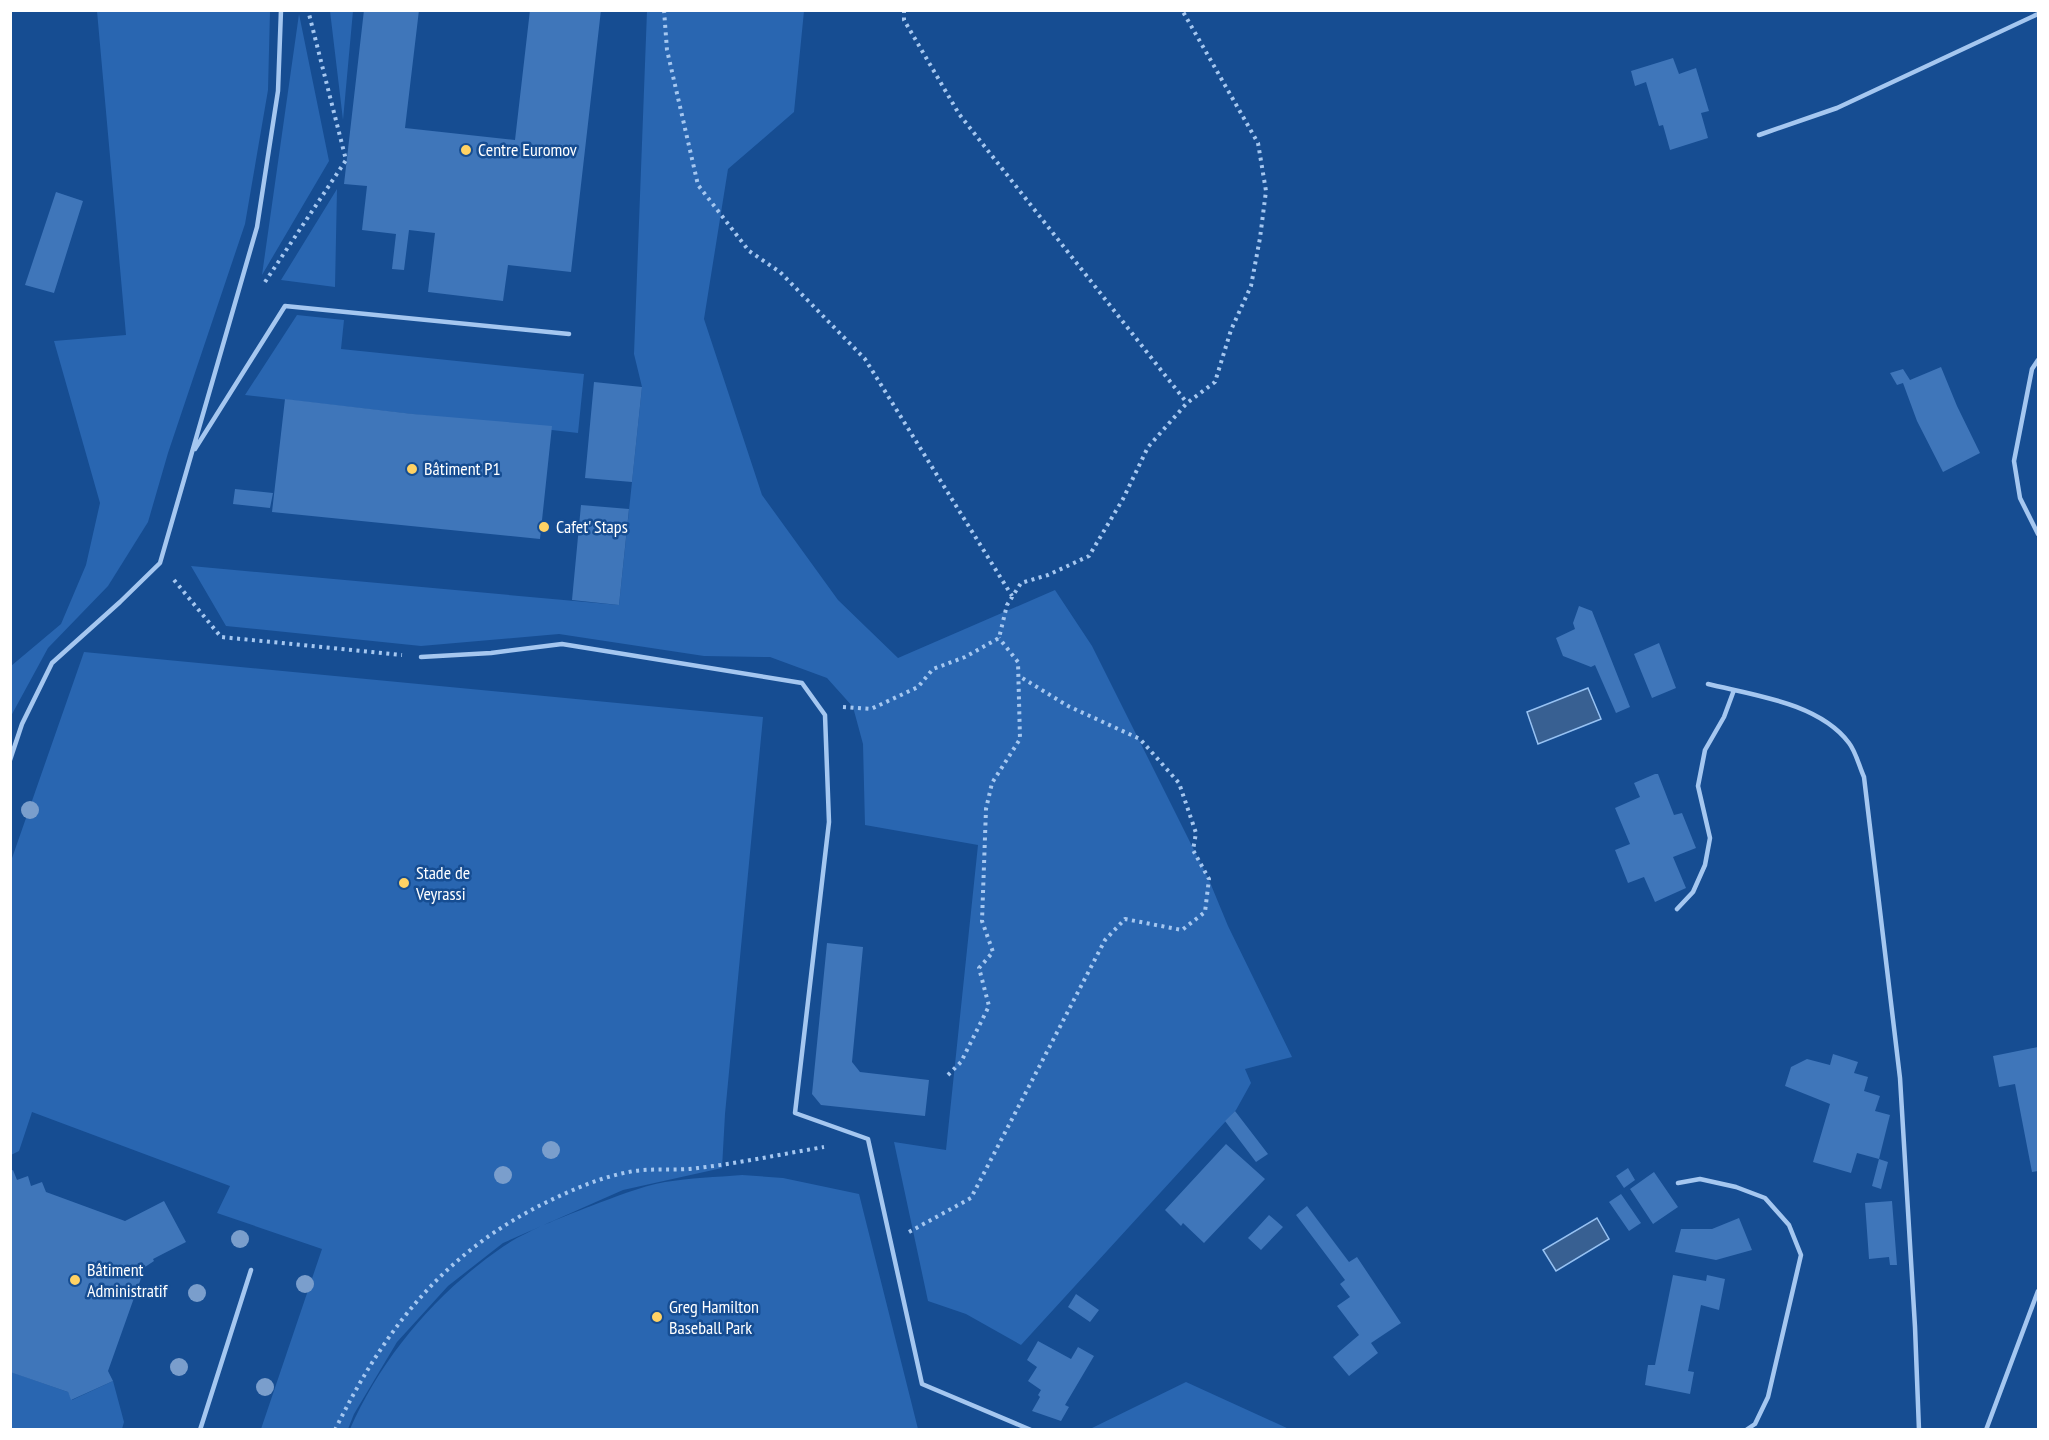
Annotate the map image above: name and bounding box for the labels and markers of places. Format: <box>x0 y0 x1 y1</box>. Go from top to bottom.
place label: Centre Euromov <box>478 138 577 161</box>
marker: Centre Euromov <box>459 143 473 157</box>
place label: Bâtiment P1 <box>424 457 501 480</box>
marker: Bâtiment P1 <box>405 462 419 476</box>
place label: Cafet' Staps <box>556 515 628 538</box>
marker: Cafet' Staps <box>537 520 551 534</box>
place label: Stade de Veyrassi <box>415 861 470 905</box>
marker: Stade de Veyrassi <box>397 876 411 890</box>
place label: Bâtiment Administratif <box>87 1258 169 1302</box>
marker: Bâtiment Administratif <box>68 1273 82 1287</box>
place label: Greg Hamilton Baseball Park <box>669 1295 759 1339</box>
marker: Greg Hamilton Baseball Park <box>650 1310 664 1324</box>

